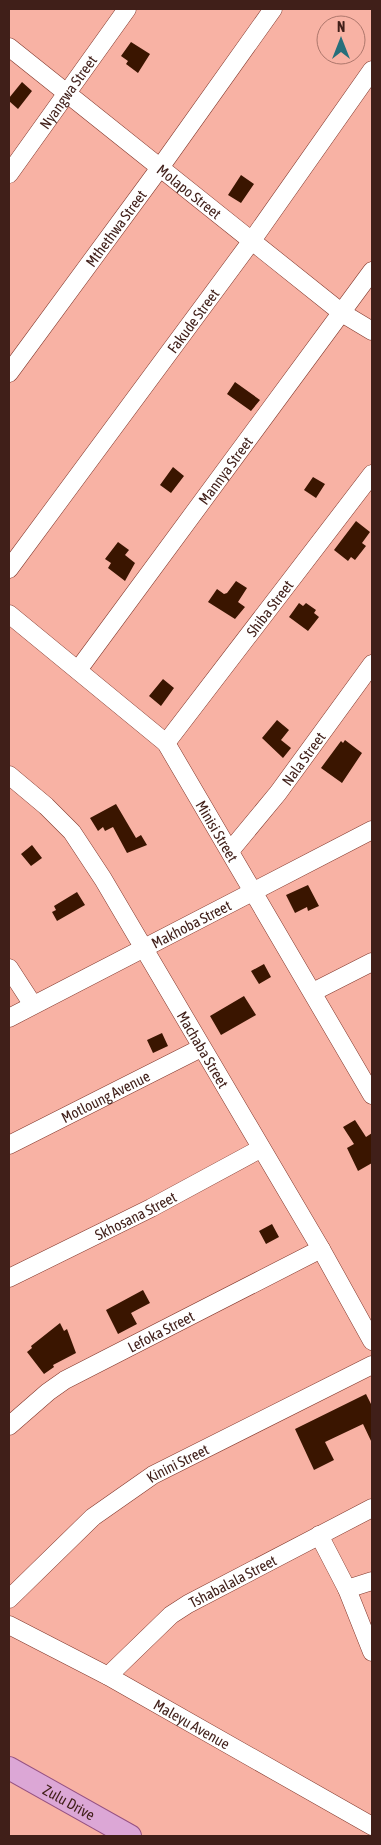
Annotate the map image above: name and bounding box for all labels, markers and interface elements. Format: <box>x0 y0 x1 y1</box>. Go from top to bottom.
north arrow <box>316 15 366 65</box>
text: N <box>337 19 345 35</box>
street label: Nyangwa Street <box>36 52 100 132</box>
street label: Molapo Street <box>154 160 225 222</box>
street label: Mthethwa Street <box>82 186 149 270</box>
street label: Fakude Street <box>163 285 222 356</box>
street label: Mannya Street <box>195 433 256 507</box>
street label: Shiba Street <box>242 577 296 639</box>
street label: Nala Street <box>278 728 328 788</box>
street label: Minisi Street <box>193 797 242 865</box>
street label: Makhoba Street <box>148 896 234 951</box>
street label: Machaba Street <box>174 1008 232 1091</box>
street label: Motloung Avenue <box>58 1067 153 1126</box>
street label: Skhosana Street <box>92 1188 179 1243</box>
street label: Lefoka Street <box>125 1307 197 1355</box>
street label: Kinini Street <box>143 1440 211 1486</box>
street label: Tshabalala Street <box>186 1551 279 1611</box>
street label: Maleyu Avenue <box>151 1695 233 1752</box>
street label: Zulu Drive <box>40 1781 98 1823</box>

